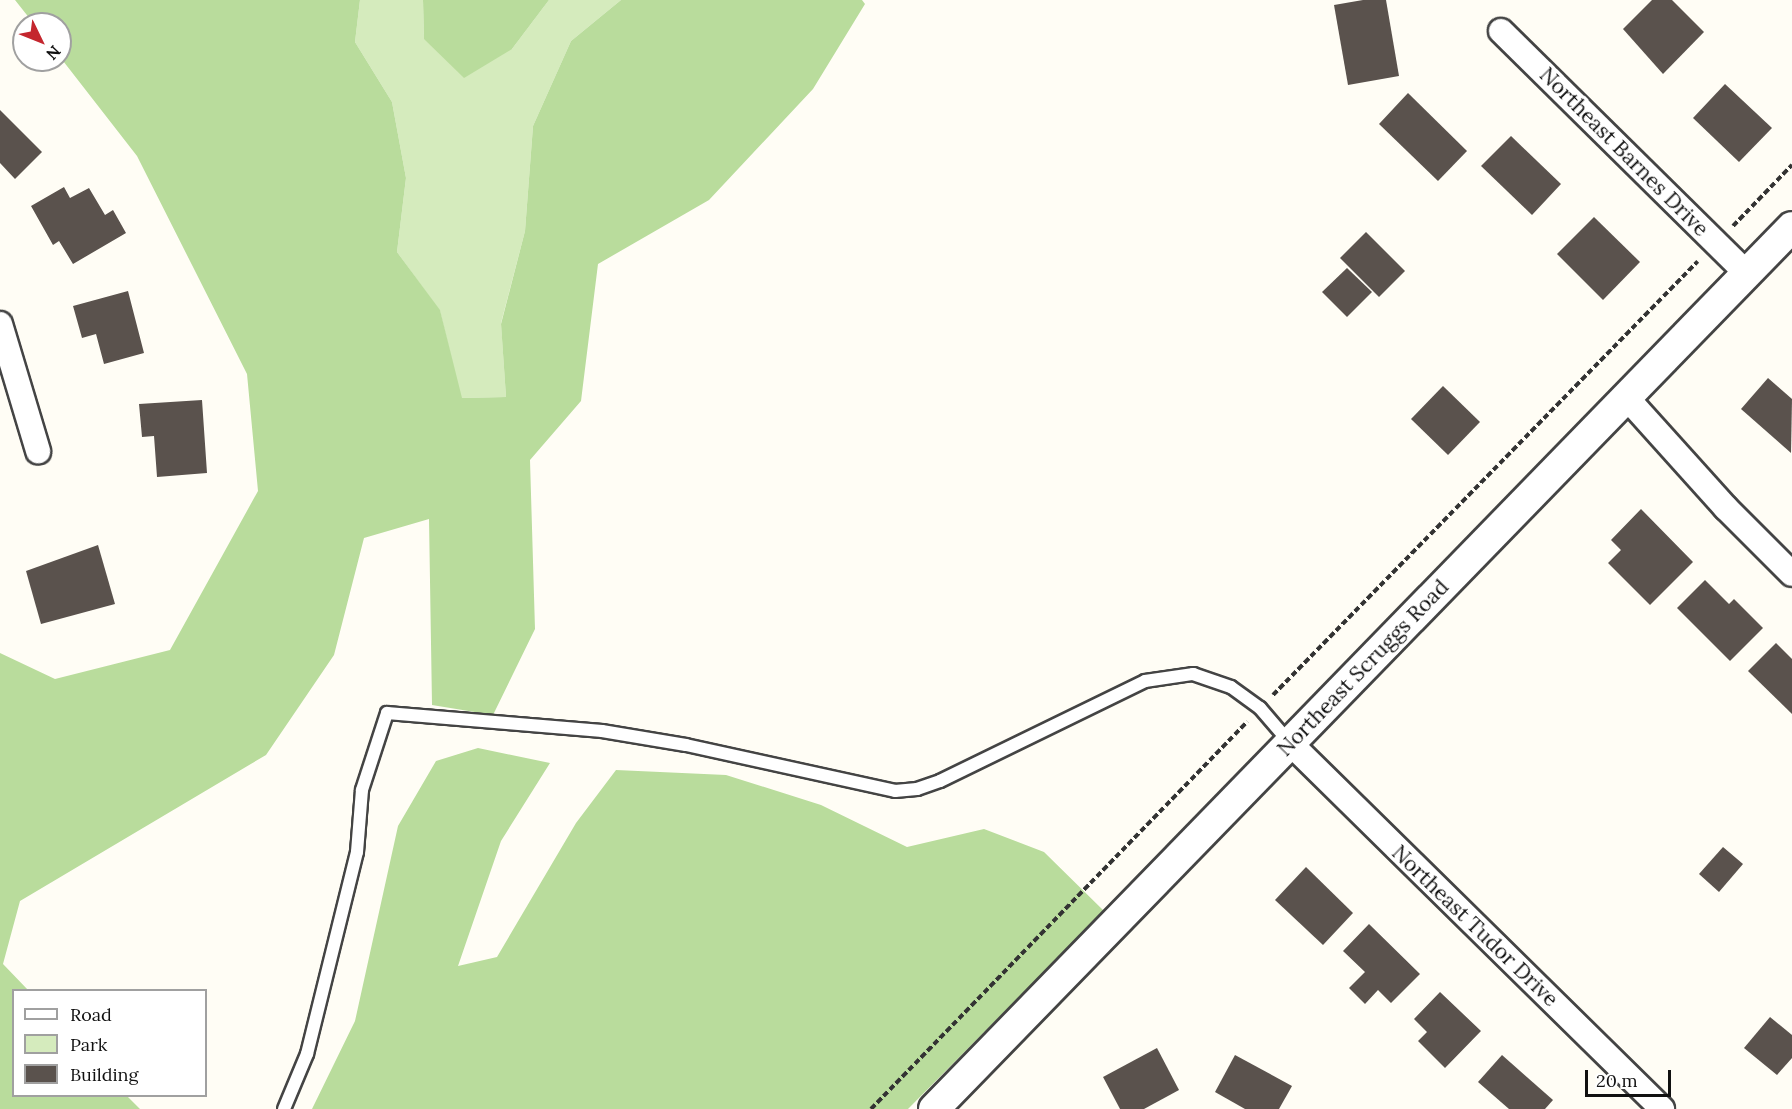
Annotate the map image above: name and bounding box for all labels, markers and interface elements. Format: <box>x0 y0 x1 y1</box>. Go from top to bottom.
north arrow <box>12 12 72 72</box>
text: N <box>42 42 65 64</box>
street label: Northeast Barnes Drive <box>1534 62 1714 242</box>
street label: Northeast Scruggs Road <box>1272 575 1454 761</box>
street label: Northeast Tudor Drive <box>1387 840 1563 1012</box>
legend <box>12 989 207 1097</box>
text: Road <box>70 1003 112 1026</box>
text: Park <box>70 1033 107 1056</box>
scale bar <box>1588 1058 1674 1096</box>
text: Building <box>70 1063 138 1086</box>
text: 20 m <box>1596 1069 1638 1092</box>

